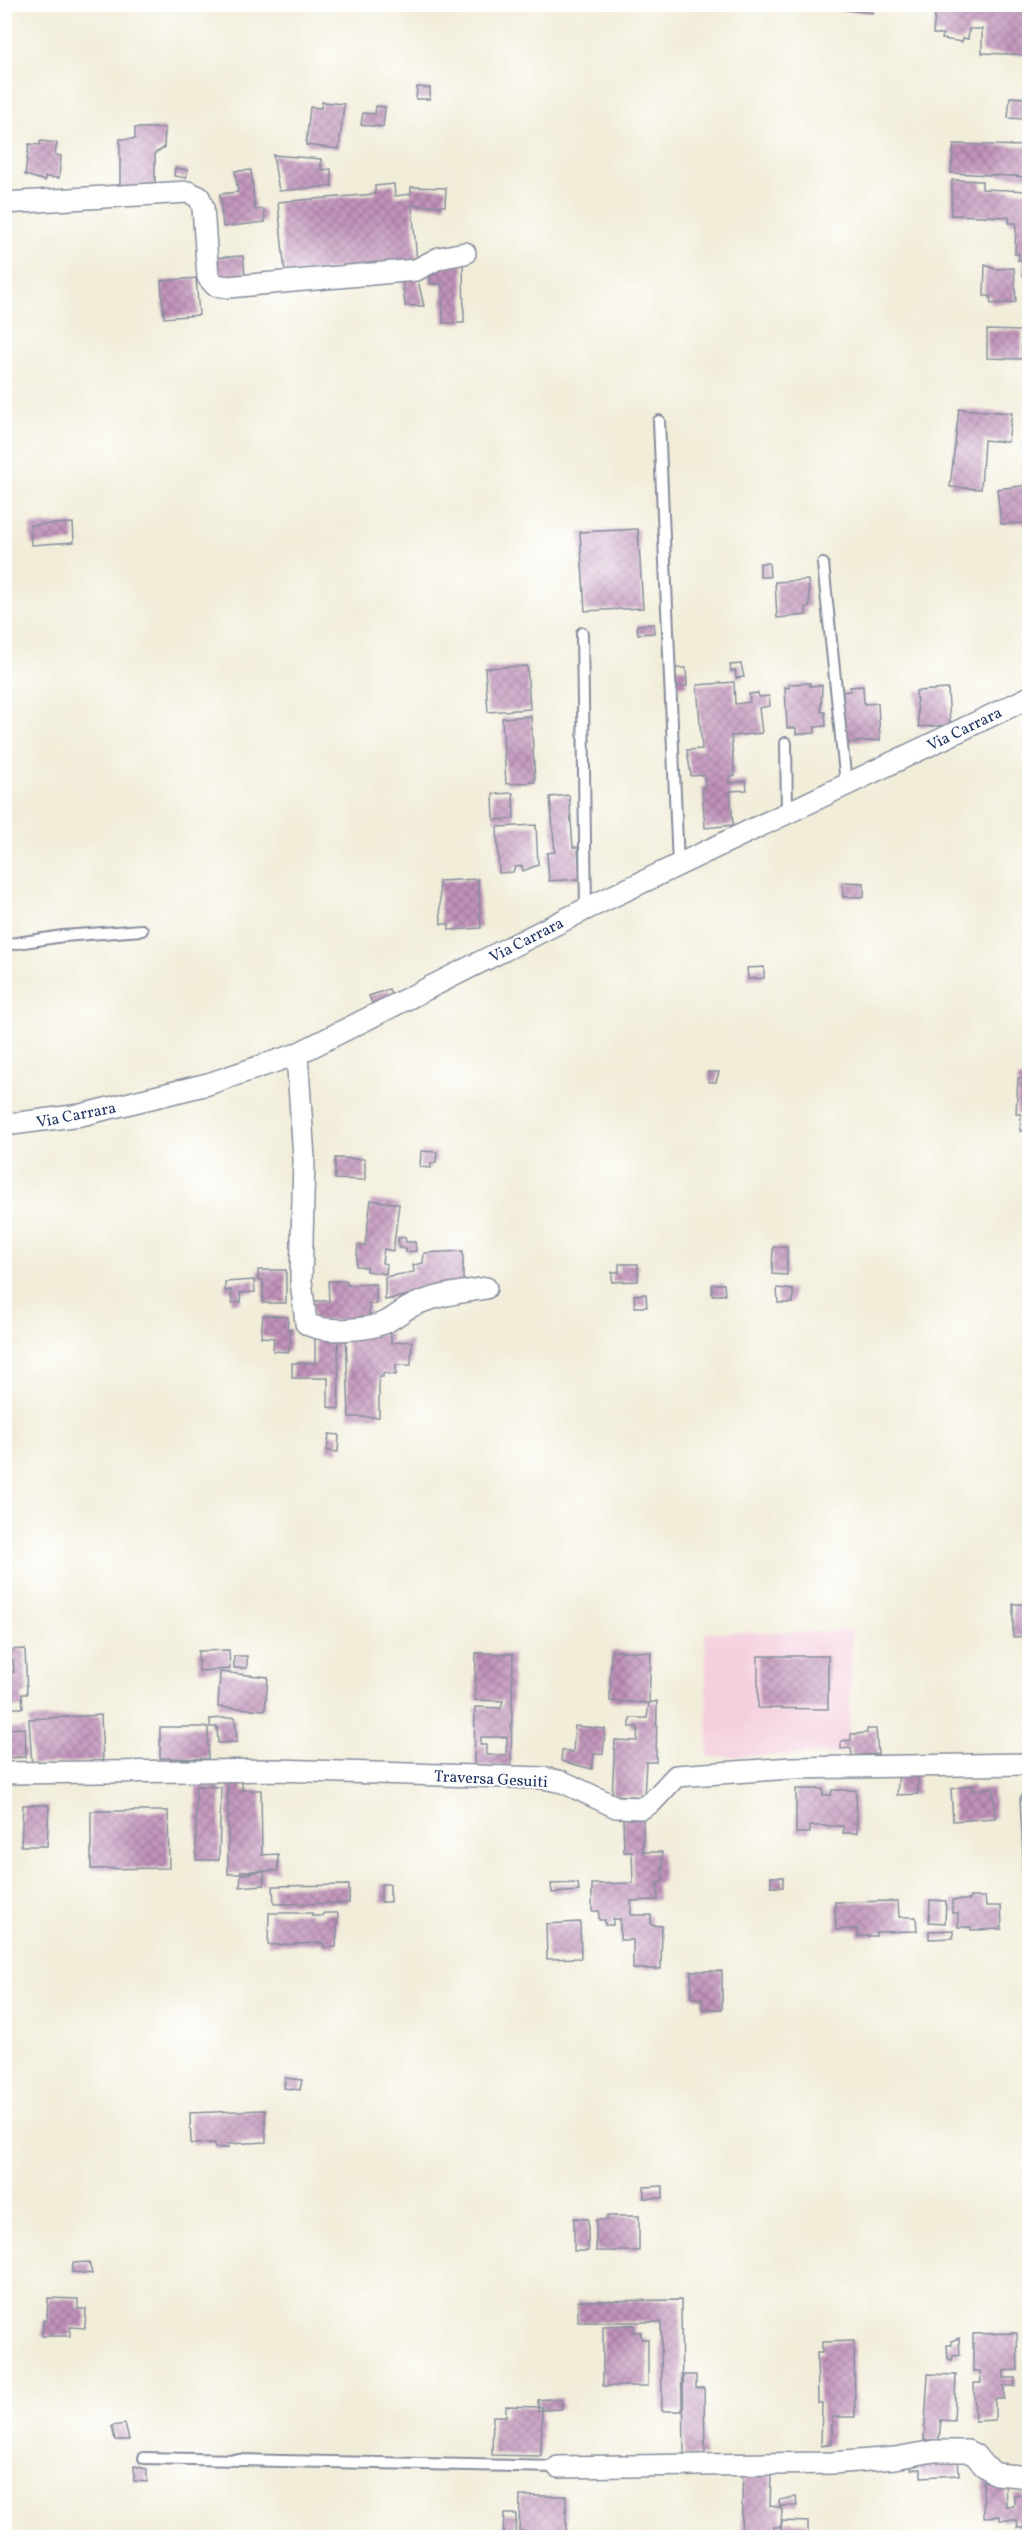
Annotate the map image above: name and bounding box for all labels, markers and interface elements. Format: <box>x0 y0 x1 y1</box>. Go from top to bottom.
street label: Via Carrara <box>924 702 1006 757</box>
street label: Via Carrara <box>486 913 568 969</box>
street label: Via Carrara <box>35 1097 118 1134</box>
street label: Traversa Gesuiti <box>433 1766 549 1794</box>

